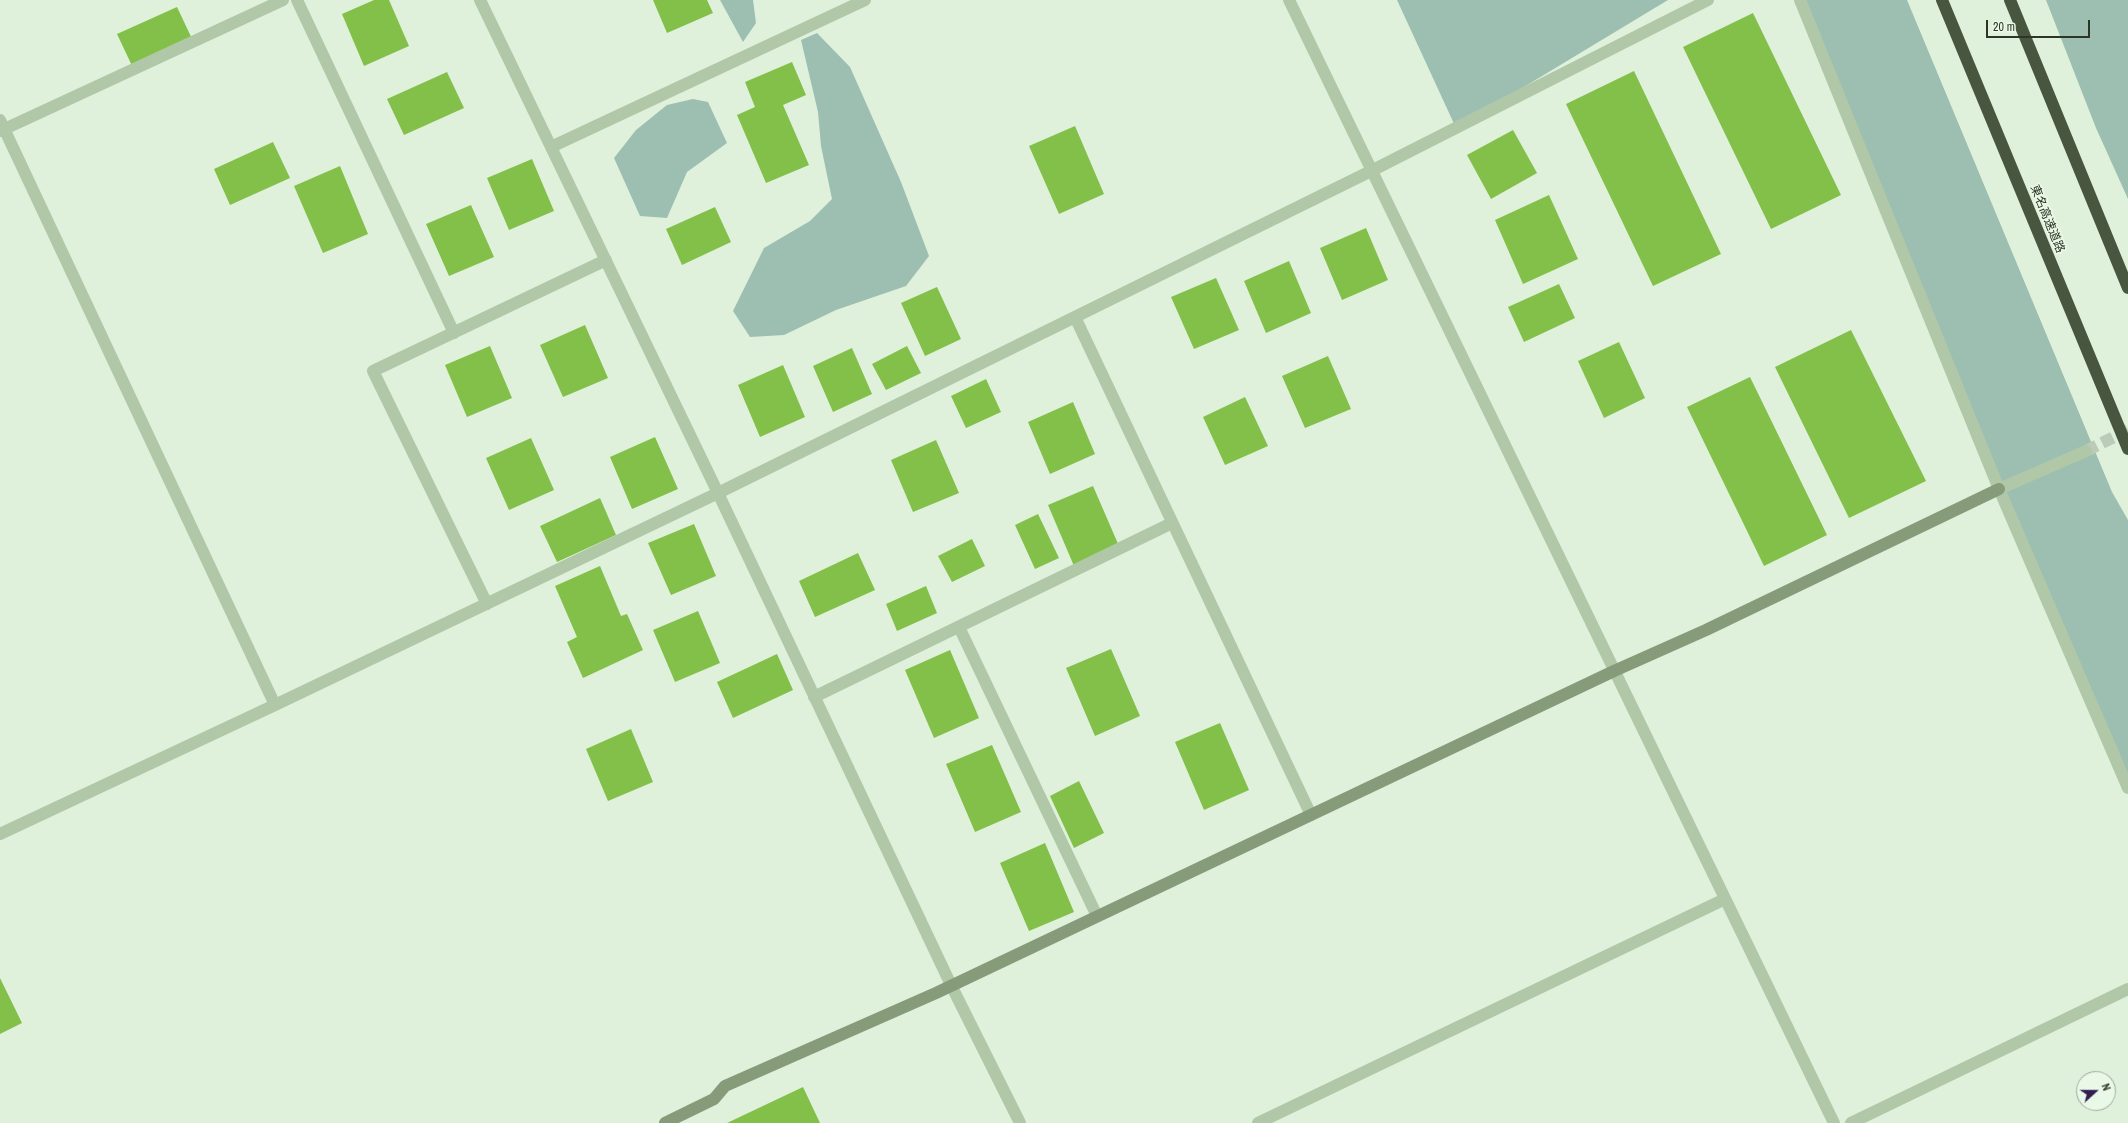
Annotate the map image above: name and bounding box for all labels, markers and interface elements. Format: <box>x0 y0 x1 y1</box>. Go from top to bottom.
scale bar <box>1988 12 2092 38</box>
text: 20 m <box>1993 19 2015 35</box>
street label: 東名高速道路 <box>2027 183 2067 255</box>
north arrow <box>2076 1071 2116 1111</box>
text: N <box>2099 1082 2114 1093</box>

